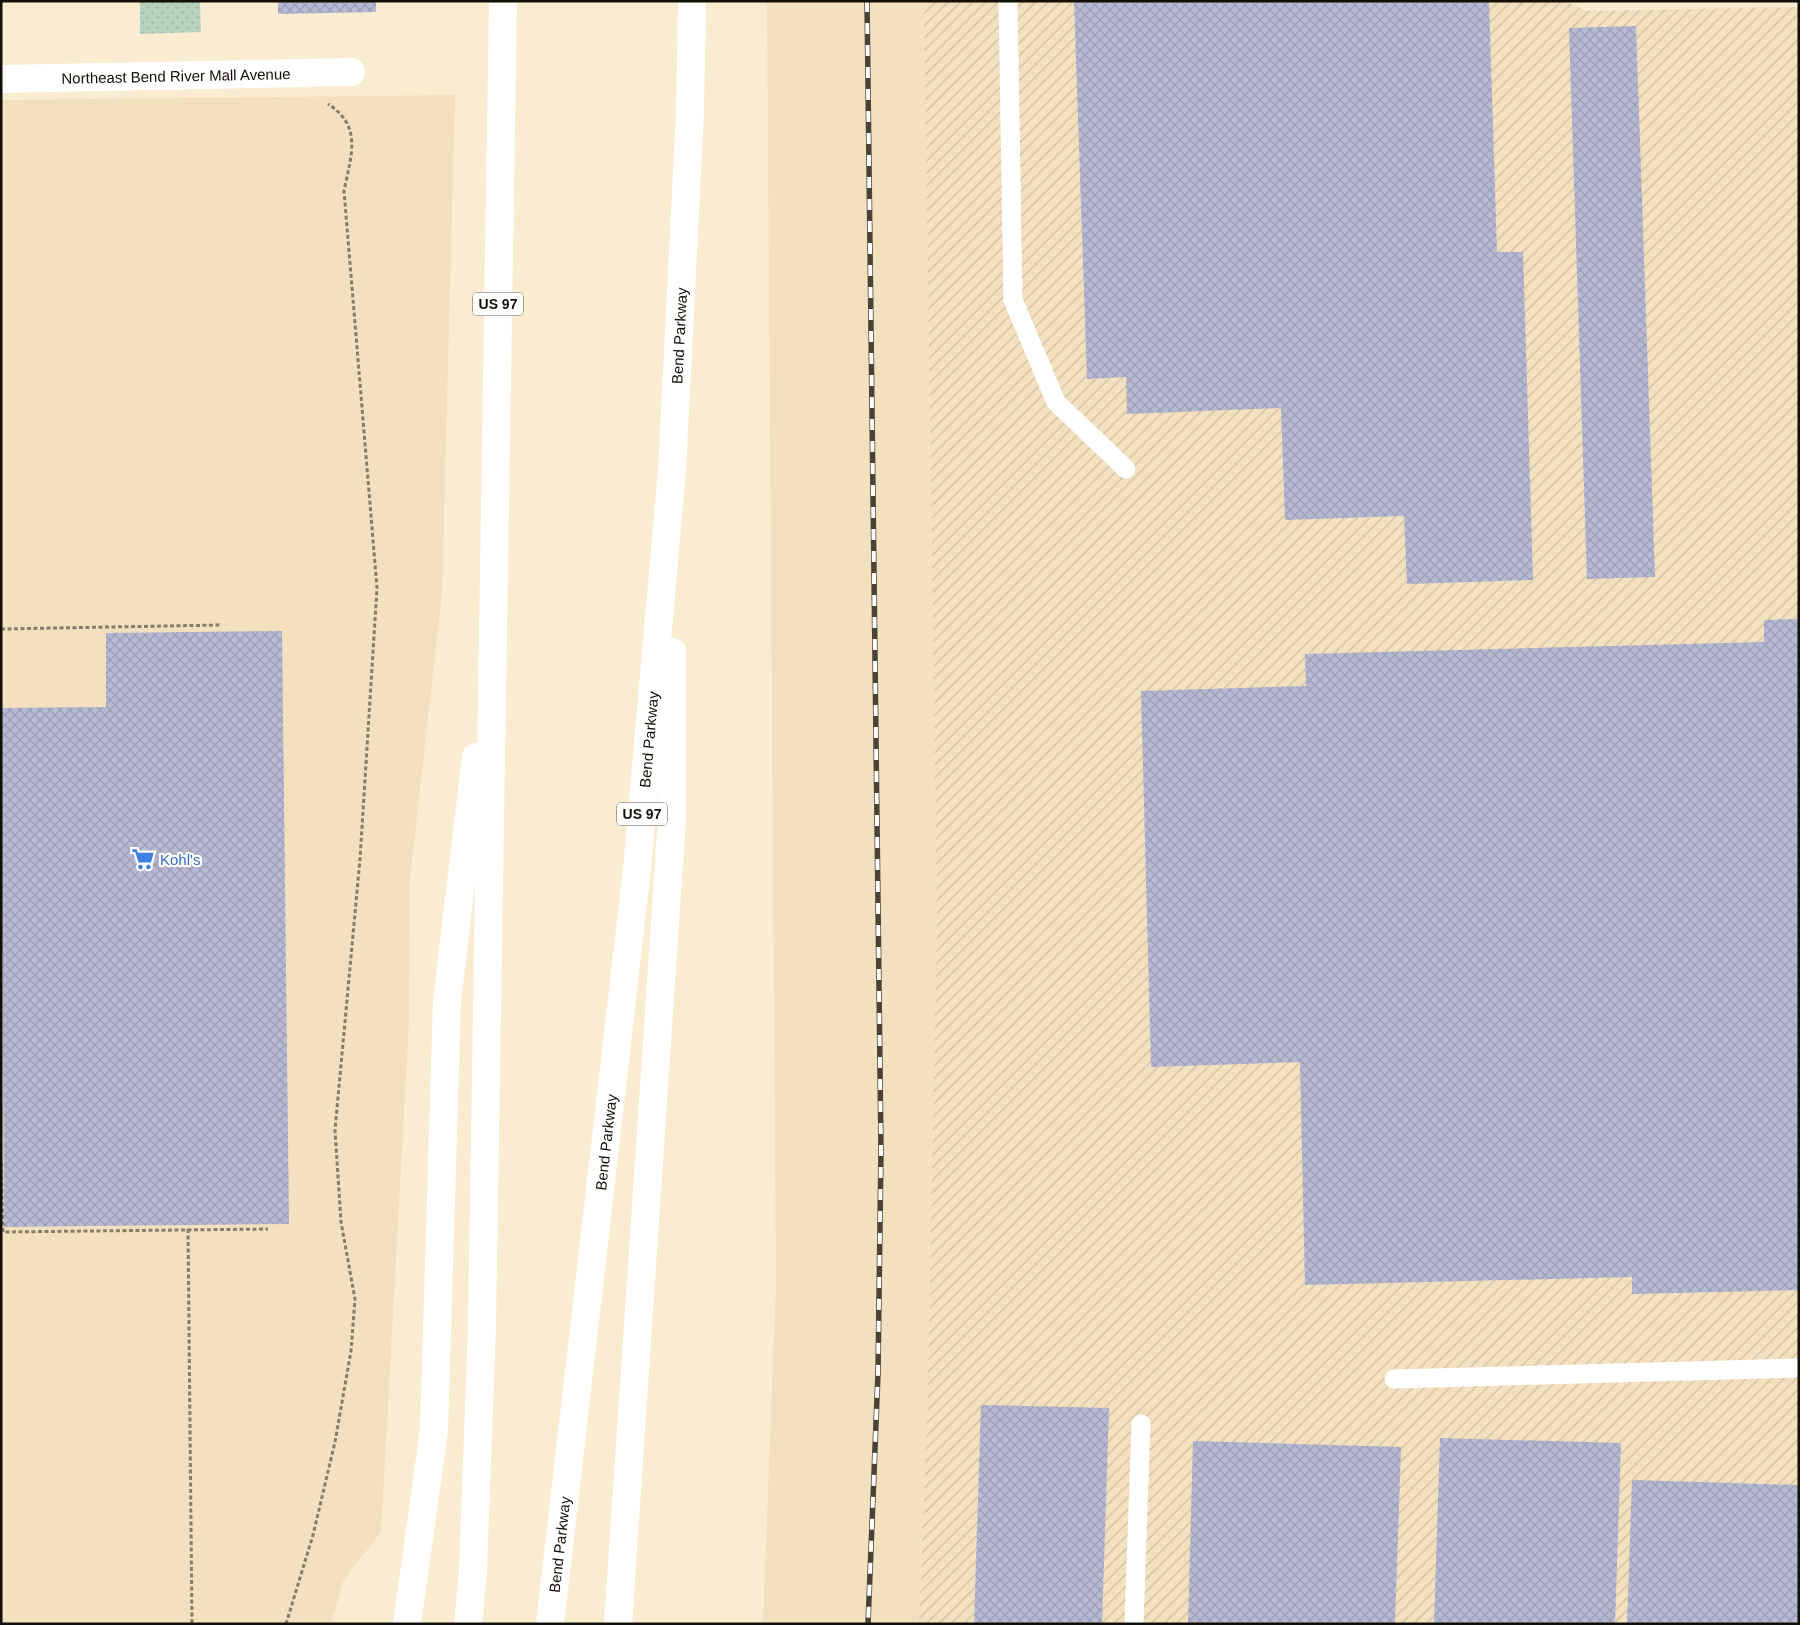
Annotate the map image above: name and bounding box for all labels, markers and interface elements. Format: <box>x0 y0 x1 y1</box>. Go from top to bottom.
street label: Northeast Bend River Mall Avenue <box>61 65 291 86</box>
street label: Bend Parkway <box>668 286 690 384</box>
road number: US 97 <box>473 292 523 316</box>
street label: Bend Parkway <box>636 690 661 788</box>
road number: US 97 <box>617 802 667 826</box>
supermarket icon: Kohl's <box>130 846 156 872</box>
place label: Kohl's <box>160 851 200 868</box>
street label: Bend Parkway <box>592 1093 620 1191</box>
street label: Bend Parkway <box>545 1495 573 1594</box>

